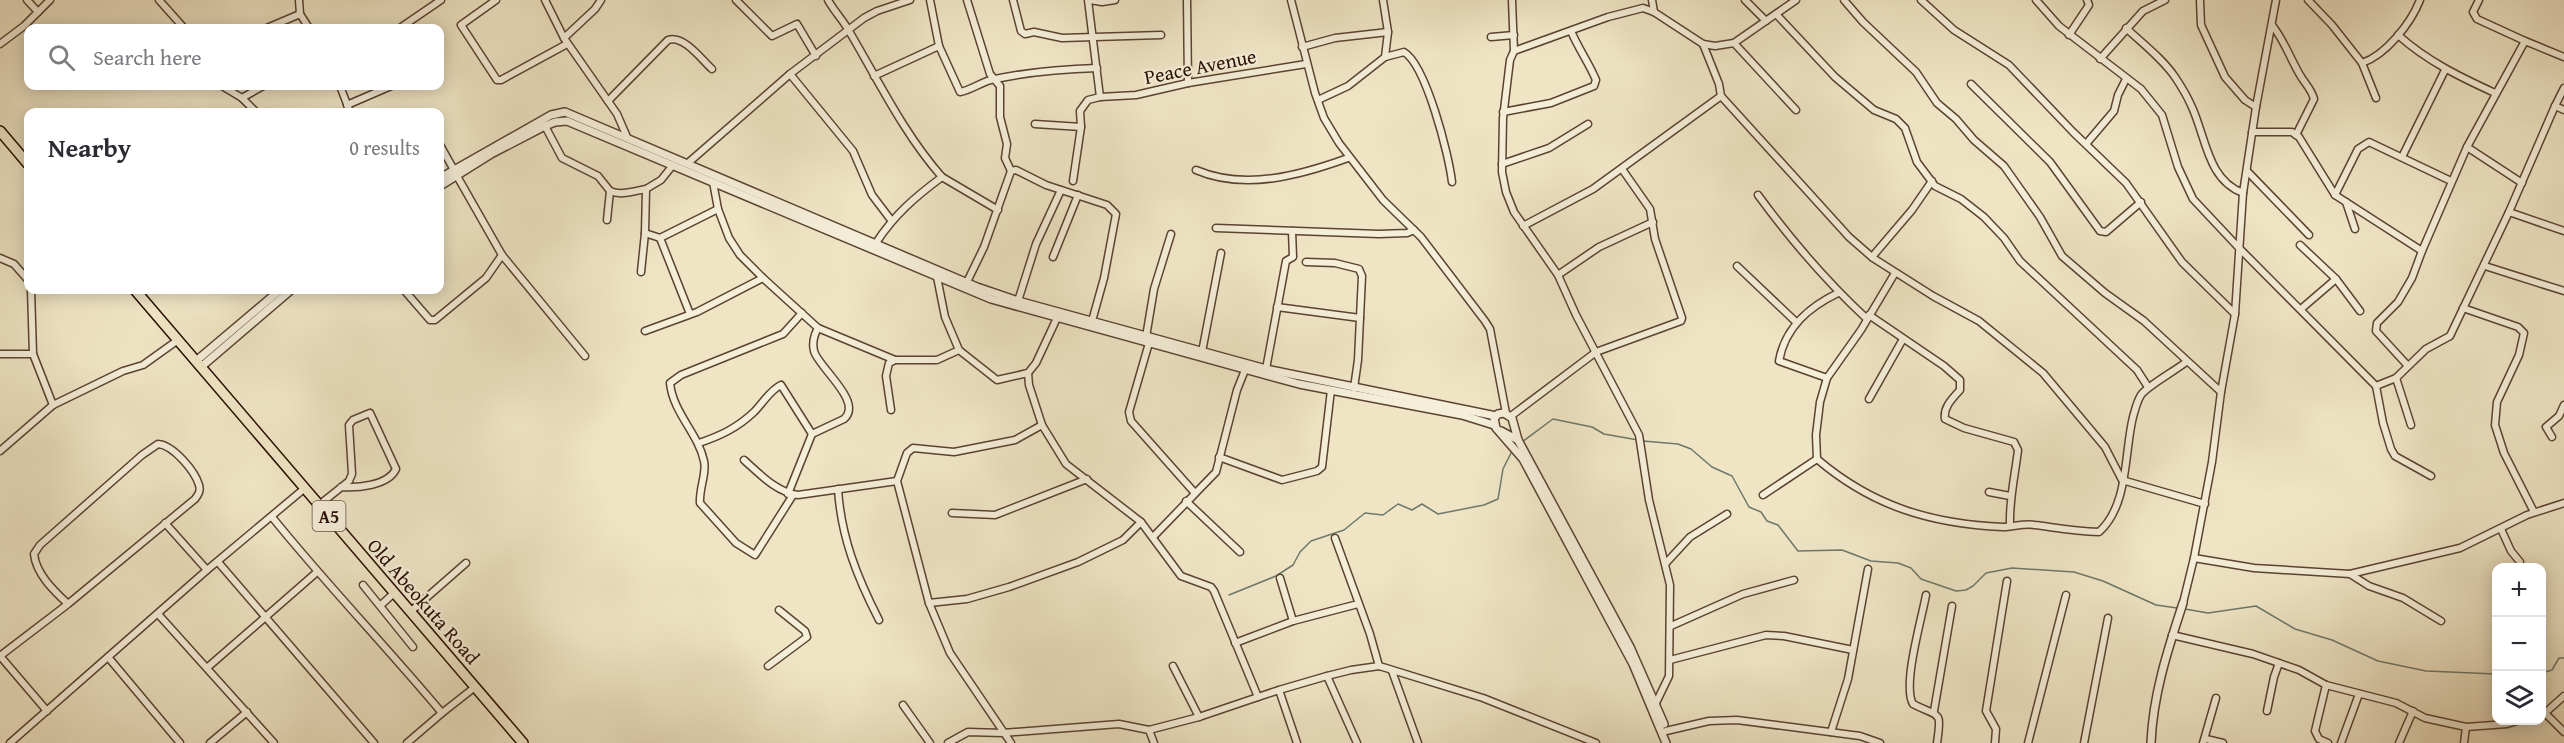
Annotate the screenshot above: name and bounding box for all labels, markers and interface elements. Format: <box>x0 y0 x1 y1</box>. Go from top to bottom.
search box <box>24 24 444 90</box>
icon: search <box>45 41 78 74</box>
text: Search here <box>93 41 202 73</box>
street label: Peace Avenue <box>1141 41 1259 91</box>
text: Nearby <box>48 128 131 167</box>
text: 0 results <box>349 133 420 162</box>
road number: A5 <box>312 501 346 531</box>
street label: Old Abeokuta Road <box>361 532 487 671</box>
map controls <box>2492 563 2546 725</box>
button: + <box>2492 563 2546 617</box>
button: − <box>2492 617 2546 671</box>
button: layers <box>2492 671 2546 725</box>

